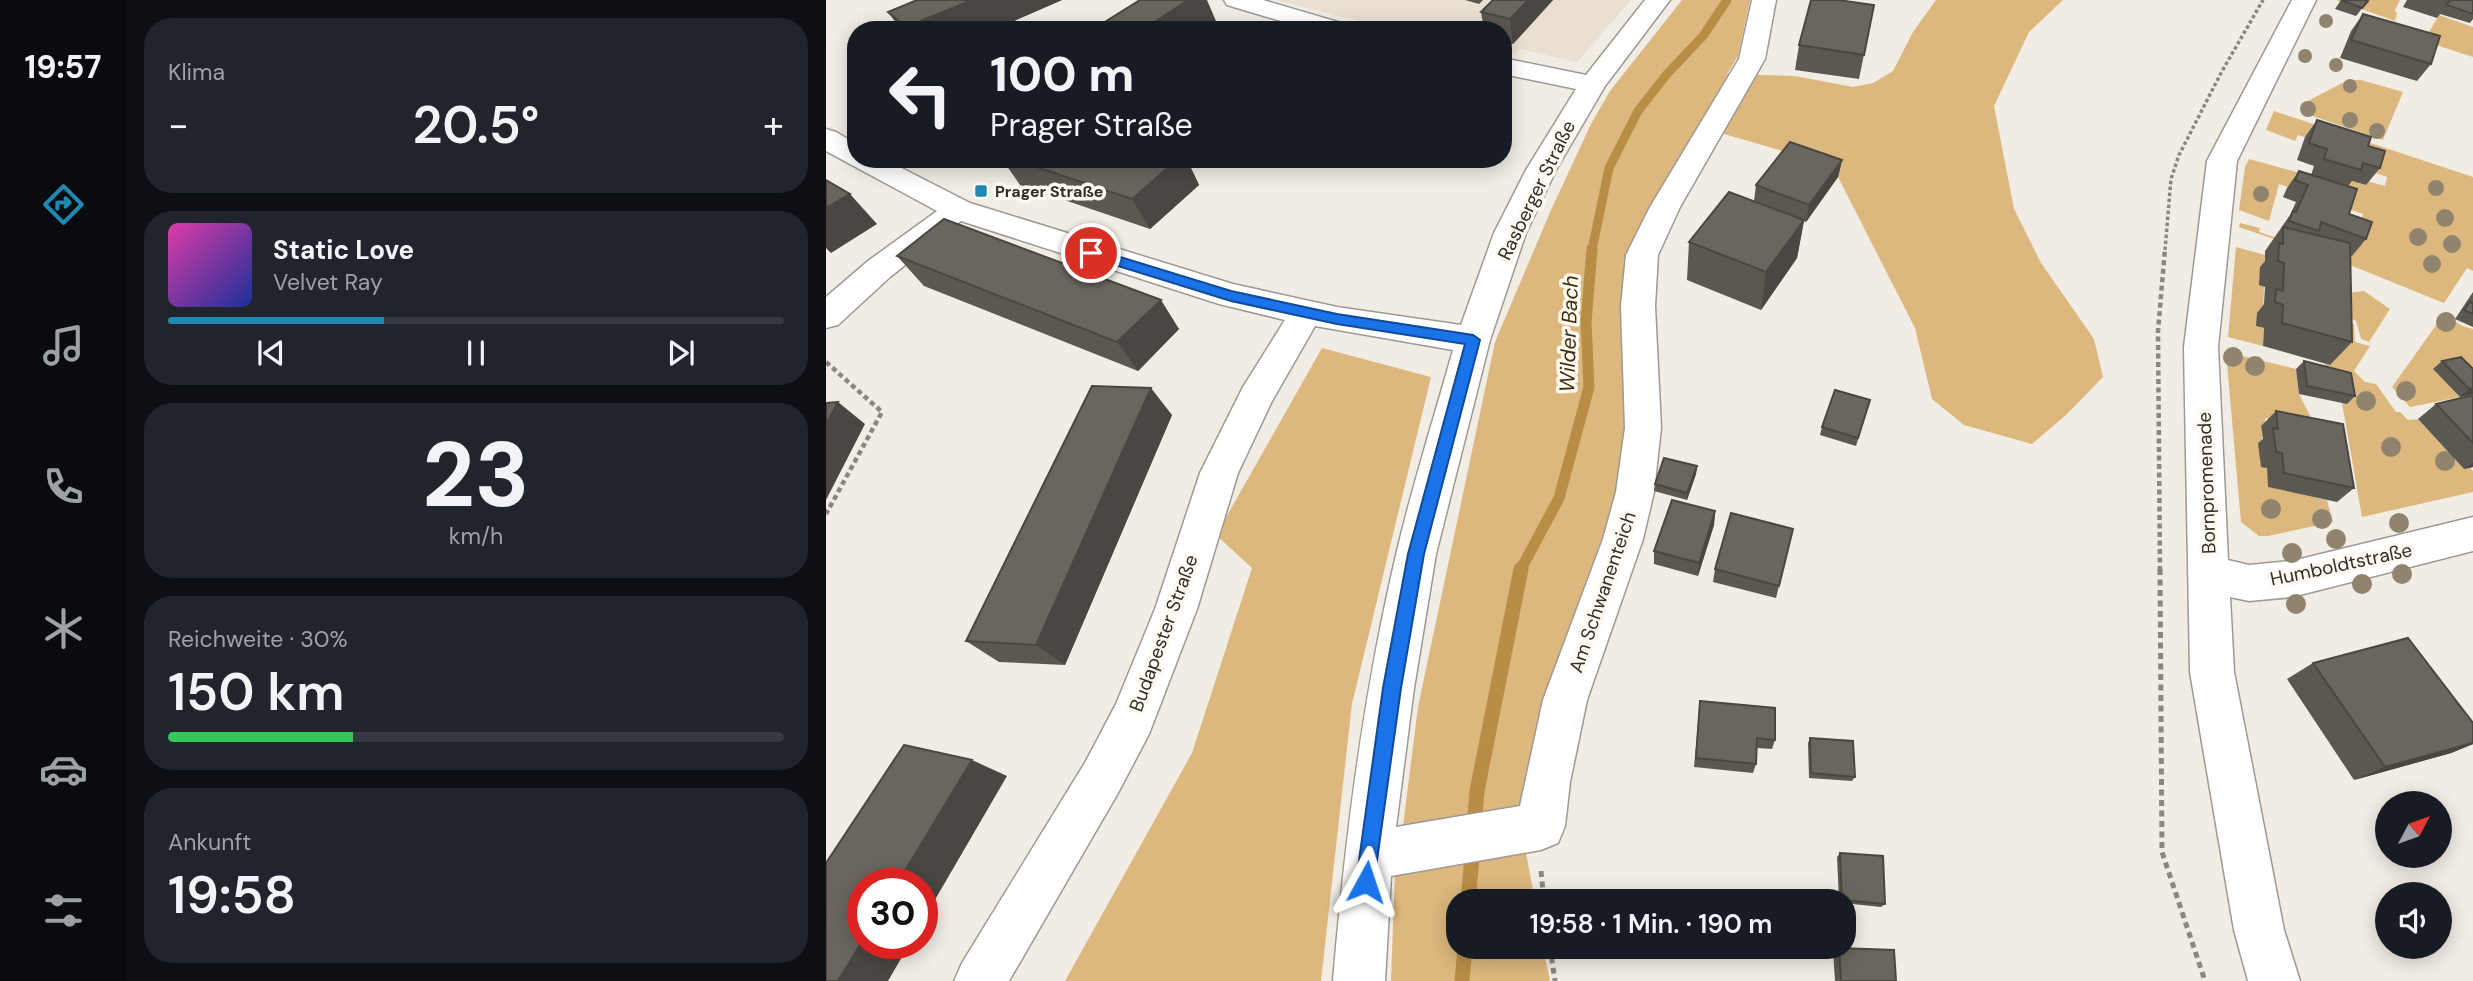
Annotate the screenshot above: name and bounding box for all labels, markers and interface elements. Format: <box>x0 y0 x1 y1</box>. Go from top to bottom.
text: 100 m <box>990 42 1134 106</box>
text: 19:57 <box>25 46 101 88</box>
icon: left <box>875 49 966 140</box>
text: Klima <box>168 57 225 87</box>
text: 20.5° <box>413 91 539 159</box>
text: − <box>168 100 189 150</box>
text: + <box>763 100 784 150</box>
text: Prager Straße <box>990 104 1193 146</box>
street label: Rasberger Straße <box>1492 116 1581 264</box>
icon: directions <box>39 180 88 229</box>
place label: Prager Straße <box>995 181 1103 202</box>
marker: Prager Straße <box>973 183 989 199</box>
pin <box>1061 223 1121 283</box>
text: Static Love <box>273 233 414 267</box>
icon: arrive <box>1072 234 1110 272</box>
text: Velvet Ray <box>273 267 383 297</box>
water label: Wilder Bach <box>1553 275 1585 393</box>
icon: music <box>39 321 88 370</box>
icon: previous <box>252 334 290 372</box>
icon: pause <box>457 334 495 372</box>
icon: next <box>662 334 700 372</box>
street label: Bornpromenade <box>2192 412 2221 554</box>
text: 23 <box>422 416 530 534</box>
icon: phone <box>39 462 88 511</box>
street label: Am Schwanenteich <box>1563 508 1642 676</box>
text: km/h <box>449 521 503 551</box>
street label: Humboldtstraße <box>2268 537 2414 592</box>
street label: Budapester Straße <box>1123 551 1203 715</box>
icon: climate <box>39 604 88 653</box>
text: Reichweite · 30% <box>168 624 348 654</box>
text: 150 km <box>168 658 344 726</box>
icon: car <box>39 745 88 794</box>
north arrow <box>2375 791 2452 868</box>
map controls <box>2375 791 2452 959</box>
text: Ankunft <box>168 827 251 857</box>
position arrow <box>1329 845 1403 919</box>
text: 19:58 <box>168 861 296 929</box>
speed limit sign: 30 <box>847 868 938 959</box>
button: sound <box>2375 882 2452 959</box>
icon: filters <box>39 886 88 935</box>
text: 19:58 · 1 Min. · 190 m <box>1530 907 1772 941</box>

